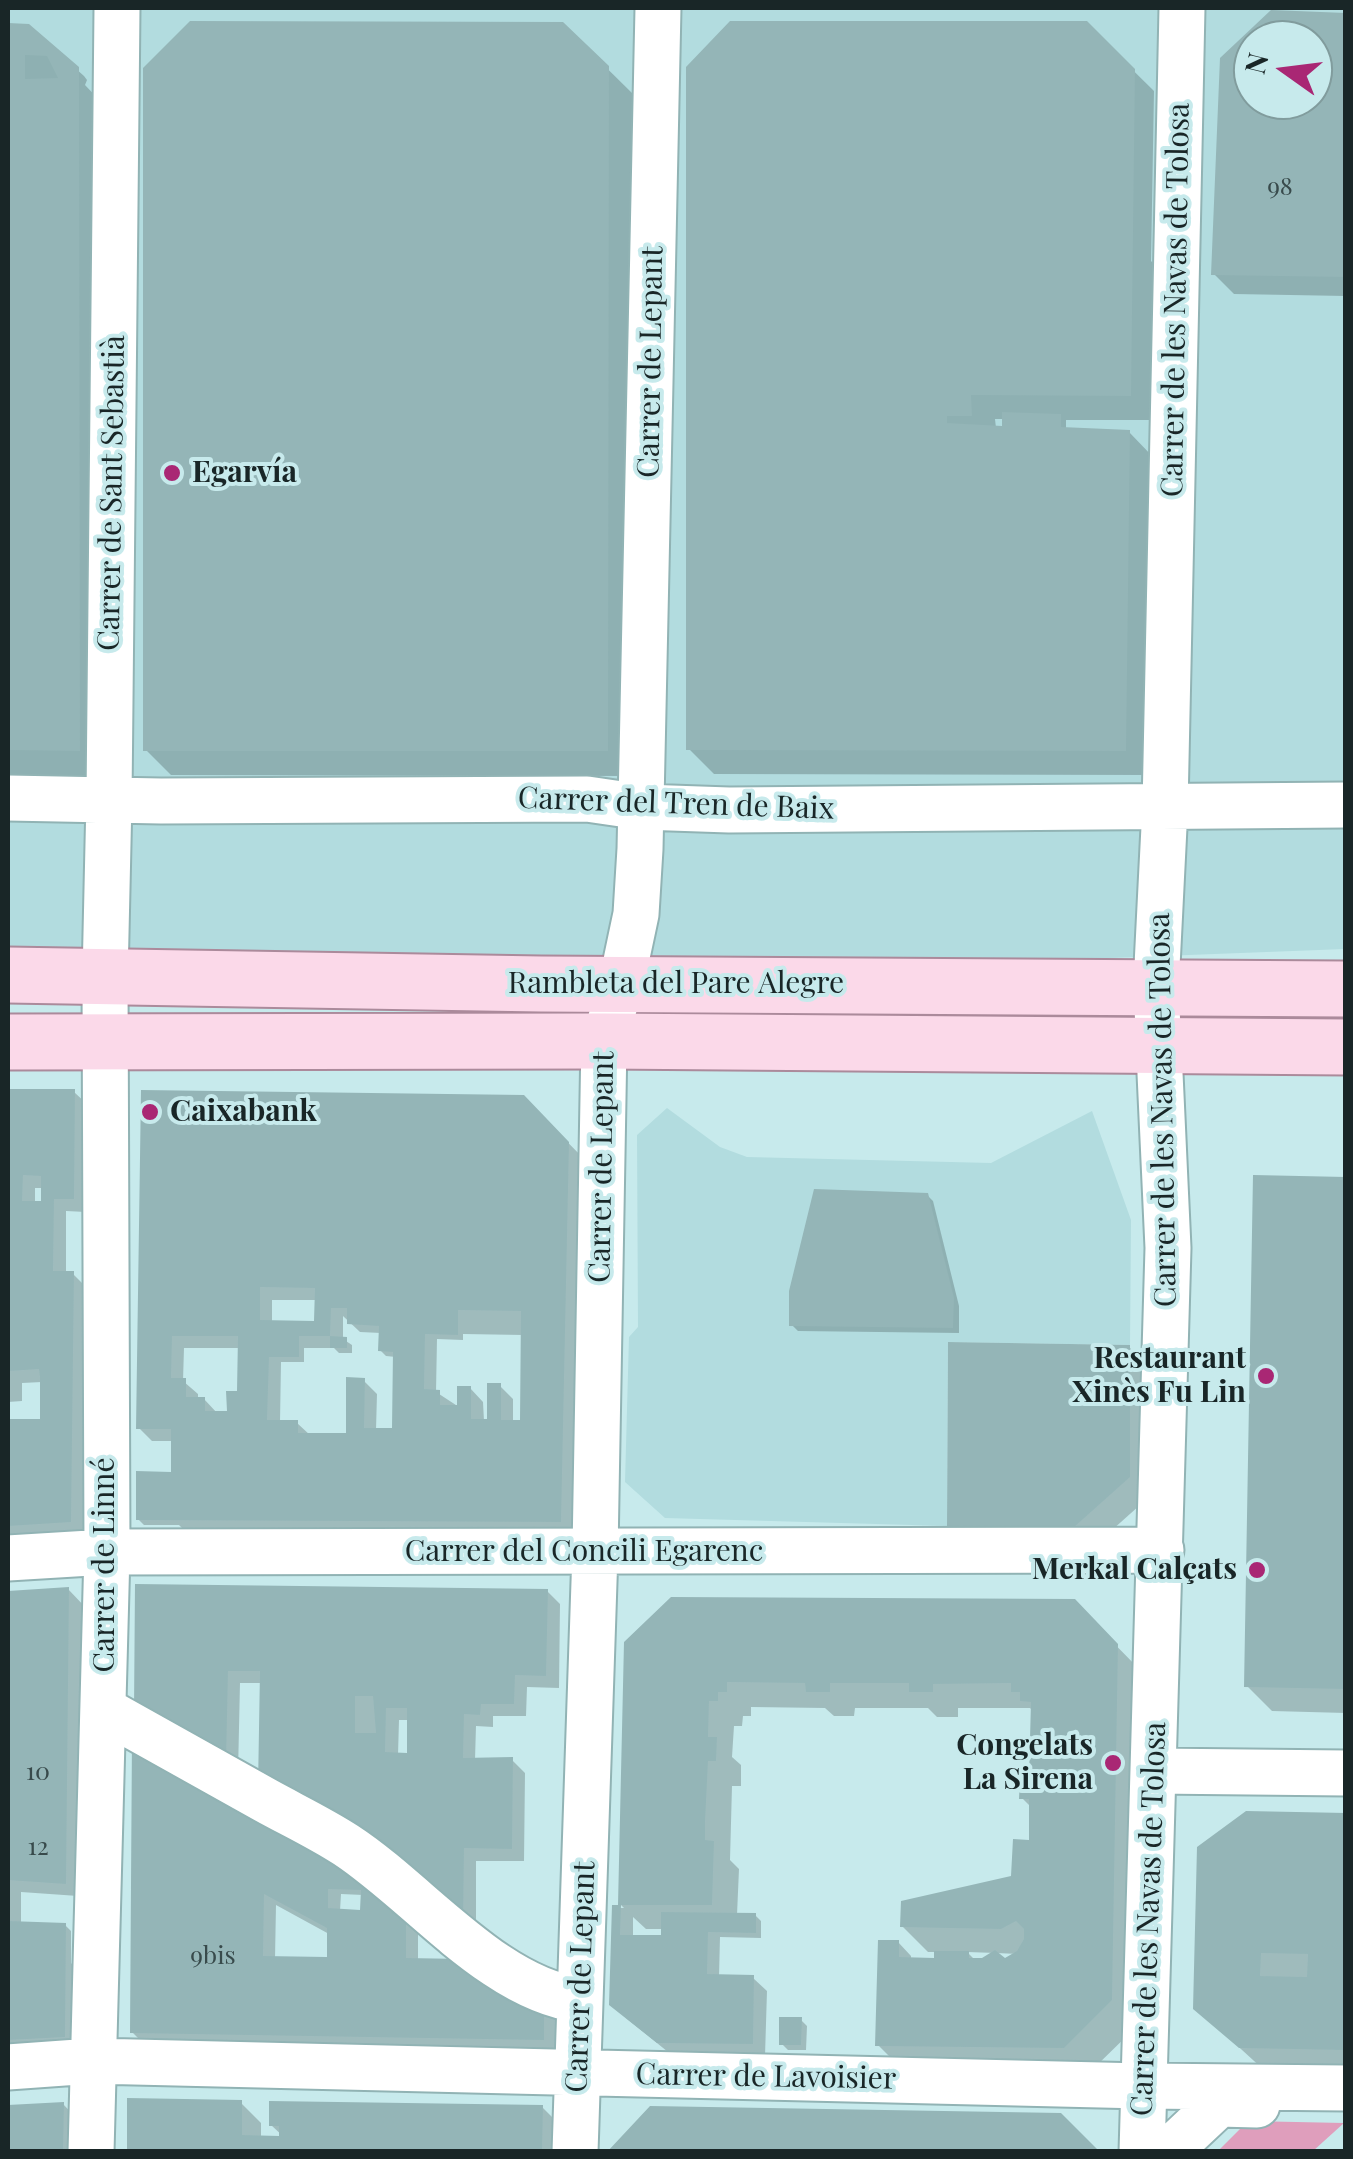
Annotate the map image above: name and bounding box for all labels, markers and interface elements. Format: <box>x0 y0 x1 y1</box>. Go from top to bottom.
north arrow <box>1233 20 1333 120</box>
text: N <box>1235 49 1276 77</box>
street label: Carrer de les Navas de Tolosa <box>1155 103 1197 497</box>
house number: 98 <box>1267 172 1293 202</box>
street label: Carrer de Lepant <box>631 246 671 478</box>
street label: Carrer de Sant Sebastià <box>91 335 133 651</box>
place label: Egarvía <box>192 455 297 491</box>
marker: Egarvía <box>161 462 183 484</box>
street label: Carrer del Tren de Baix <box>517 780 835 828</box>
street label: Carrer de les Navas de Tolosa <box>1142 913 1184 1307</box>
street label: Rambleta del Pare Alegre <box>508 966 844 1002</box>
street label: Carrer de Lepant <box>582 1051 622 1283</box>
place label: Caixabank <box>170 1094 317 1130</box>
marker: Caixabank <box>139 1101 161 1123</box>
place label: Restaurant Xinès Fu Lin <box>1072 1341 1246 1412</box>
marker: Restaurant Xinès Fu Lin <box>1255 1365 1277 1387</box>
street label: Carrer de Linné <box>87 1457 123 1673</box>
street label: Carrer del Concili Egarenc <box>405 1534 763 1570</box>
place label: Merkal Calçats <box>1032 1552 1237 1588</box>
marker: Merkal Calçats <box>1246 1559 1268 1581</box>
street label: Carrer de les Navas de Tolosa <box>1124 1721 1174 2117</box>
place label: Congelats La Sirena <box>956 1728 1093 1798</box>
marker: Congelats La Sirena <box>1102 1752 1124 1774</box>
house number: 10 <box>26 1757 50 1787</box>
house number: 12 <box>27 1832 49 1862</box>
street label: Carrer de Lepant <box>559 1861 603 2093</box>
house number: 9bis <box>190 1941 236 1971</box>
street label: Carrer de Lavoisier <box>635 2057 897 2097</box>

